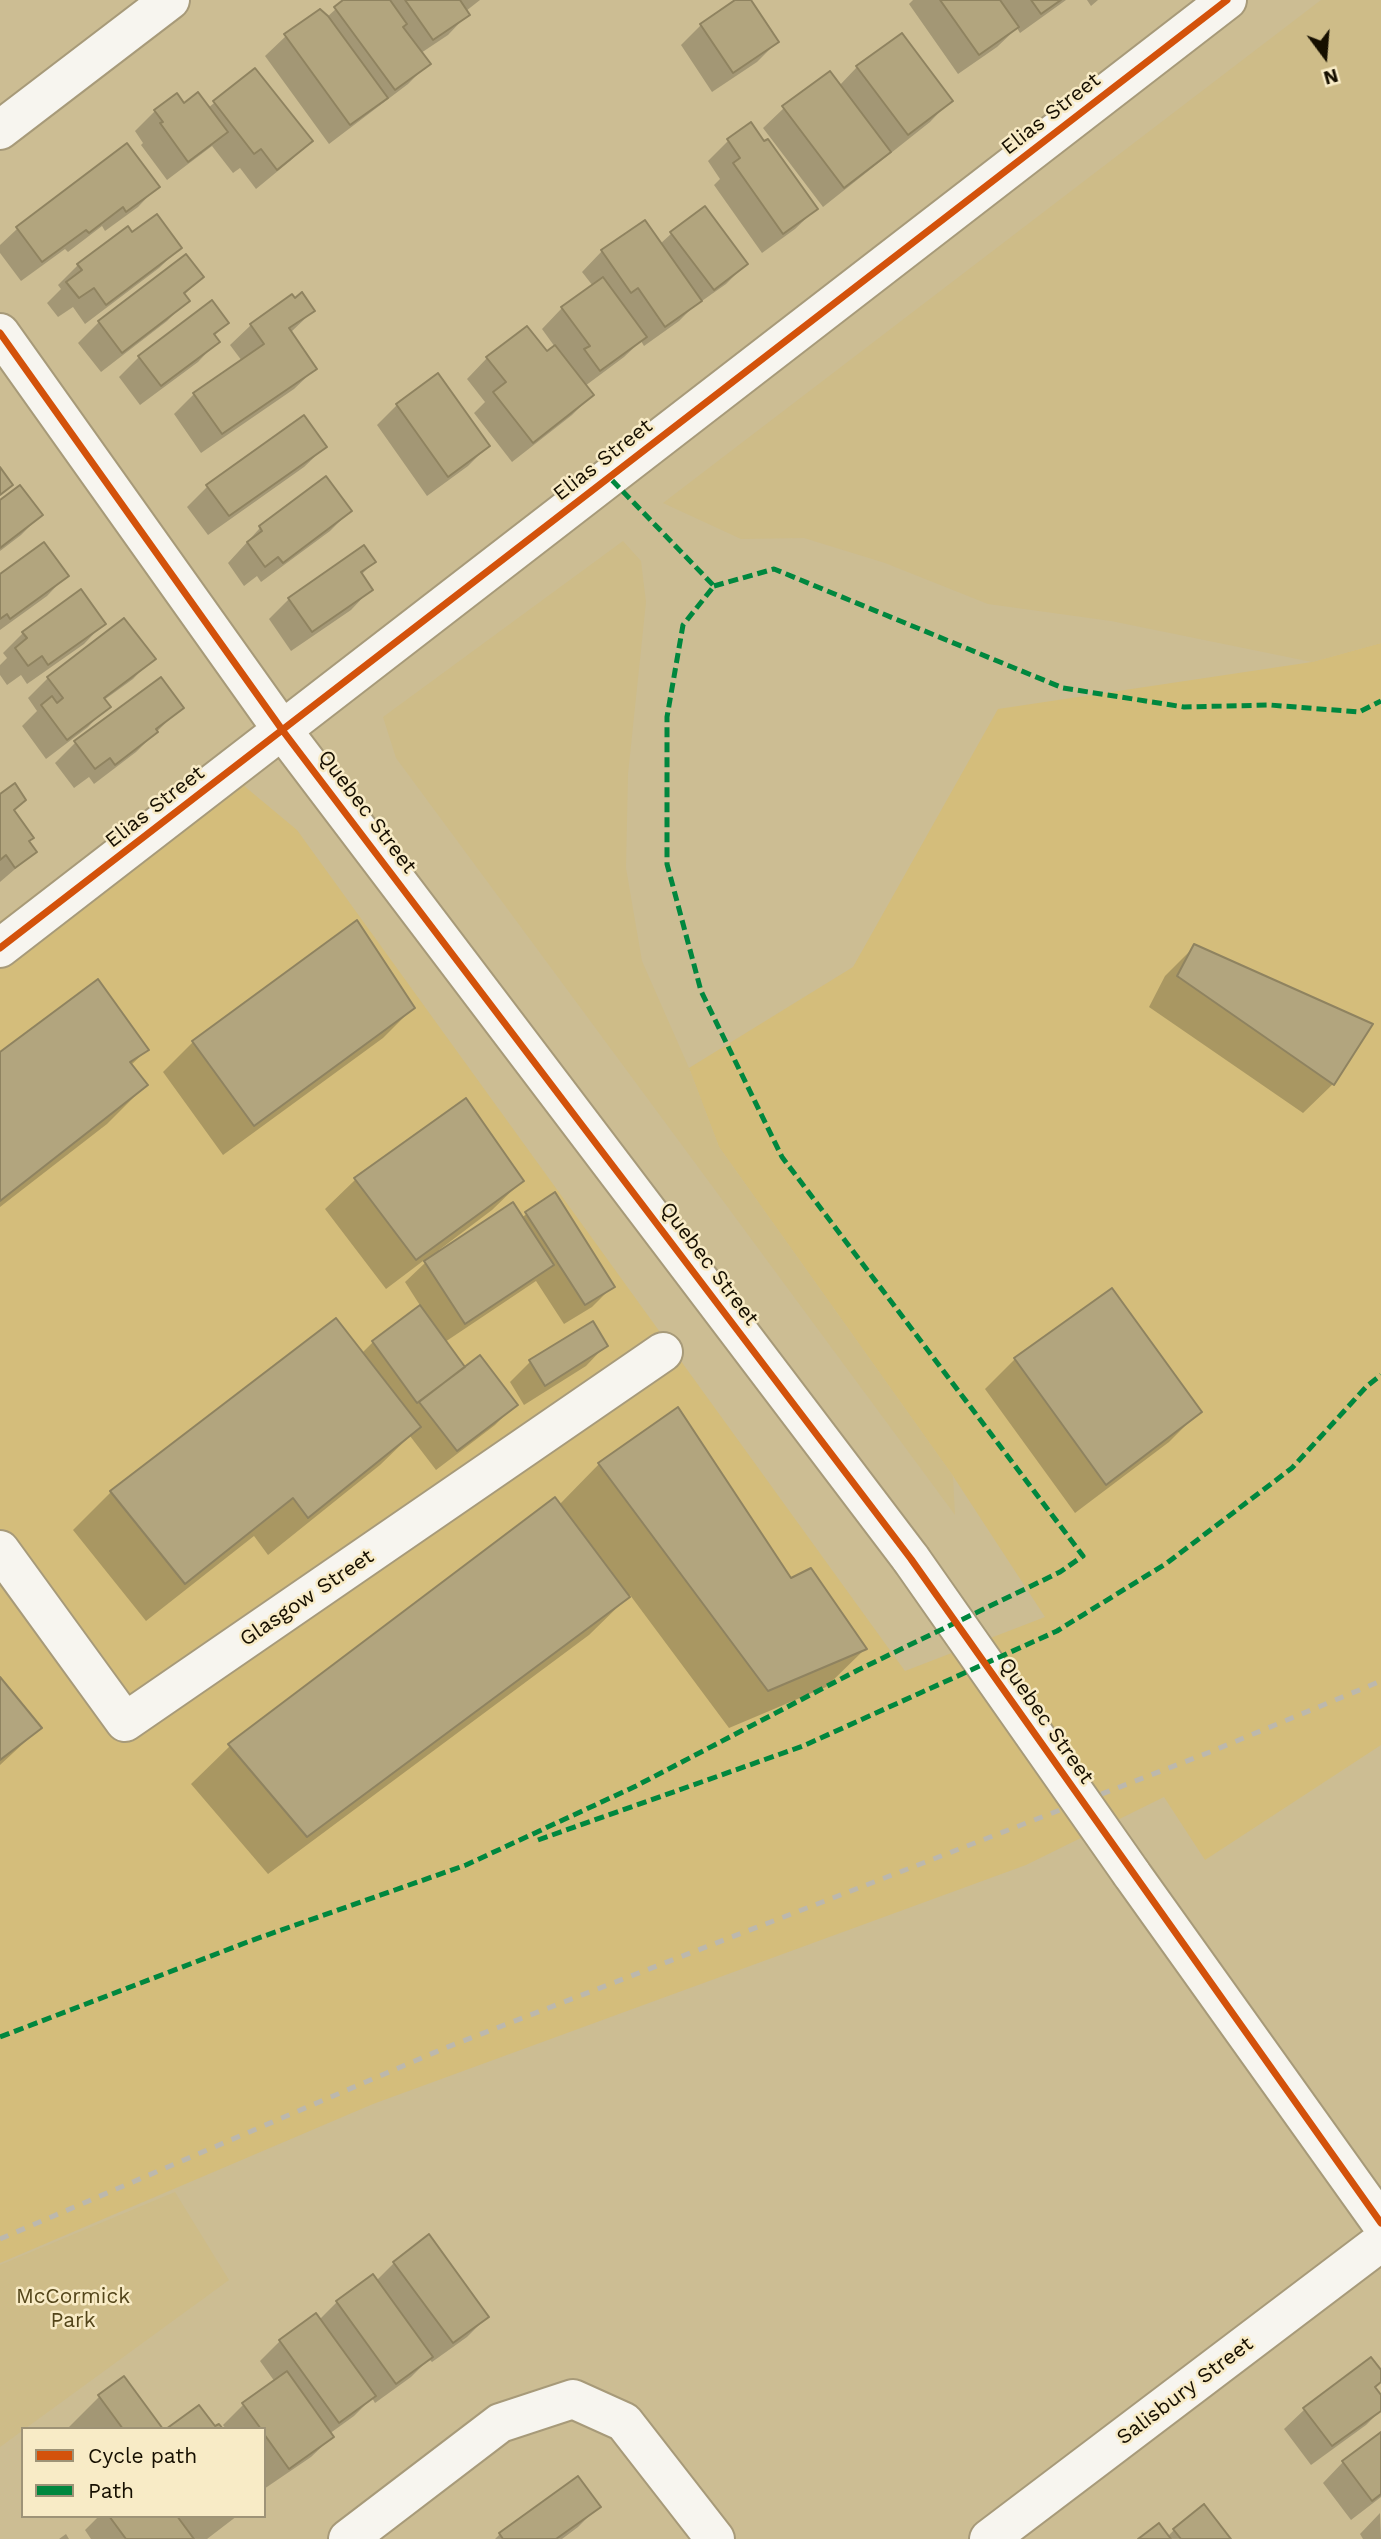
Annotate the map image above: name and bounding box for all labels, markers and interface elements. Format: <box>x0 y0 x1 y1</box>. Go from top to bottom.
north arrow <box>1290 21 1360 91</box>
text: N <box>1321 64 1341 90</box>
street label: Elias Street <box>996 68 1106 160</box>
street label: Elias Street <box>548 414 658 506</box>
street label: Quebec Street <box>312 745 422 879</box>
street label: Elias Street <box>100 761 210 853</box>
street label: Quebec Street <box>654 1197 764 1331</box>
street label: Glasgow Street <box>235 1544 379 1652</box>
street label: Quebec Street <box>993 1653 1099 1789</box>
park label: McCormick Park <box>16 2284 130 2334</box>
street label: Salisbury Street <box>1112 2332 1258 2450</box>
legend <box>21 2427 266 2518</box>
text: Cycle path <box>88 2443 197 2468</box>
text: Path <box>88 2478 134 2503</box>

